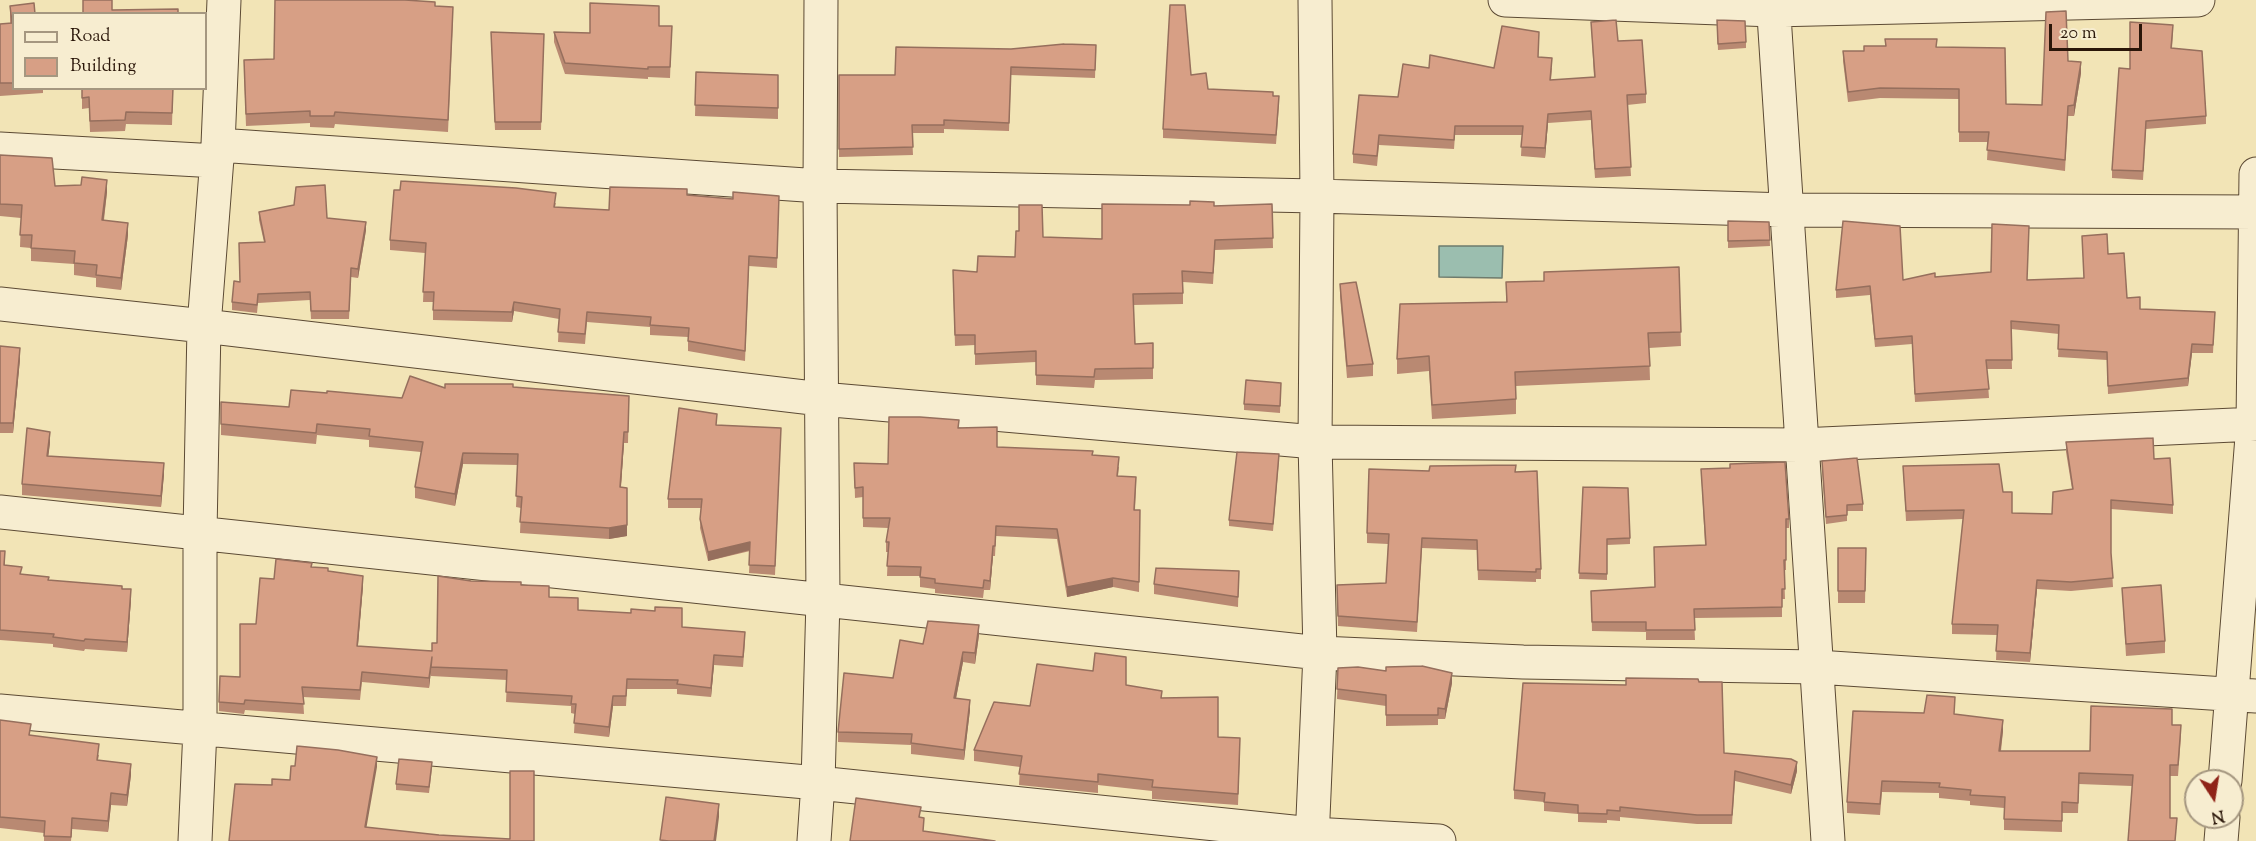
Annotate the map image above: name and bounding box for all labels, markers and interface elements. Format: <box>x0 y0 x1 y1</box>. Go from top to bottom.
legend <box>12 12 207 90</box>
scale bar <box>2052 12 2145 50</box>
text: 20 m <box>2060 21 2097 47</box>
text: Road <box>70 24 110 50</box>
text: Building <box>70 54 136 80</box>
north arrow <box>2184 769 2244 829</box>
text: N <box>2209 803 2226 828</box>

